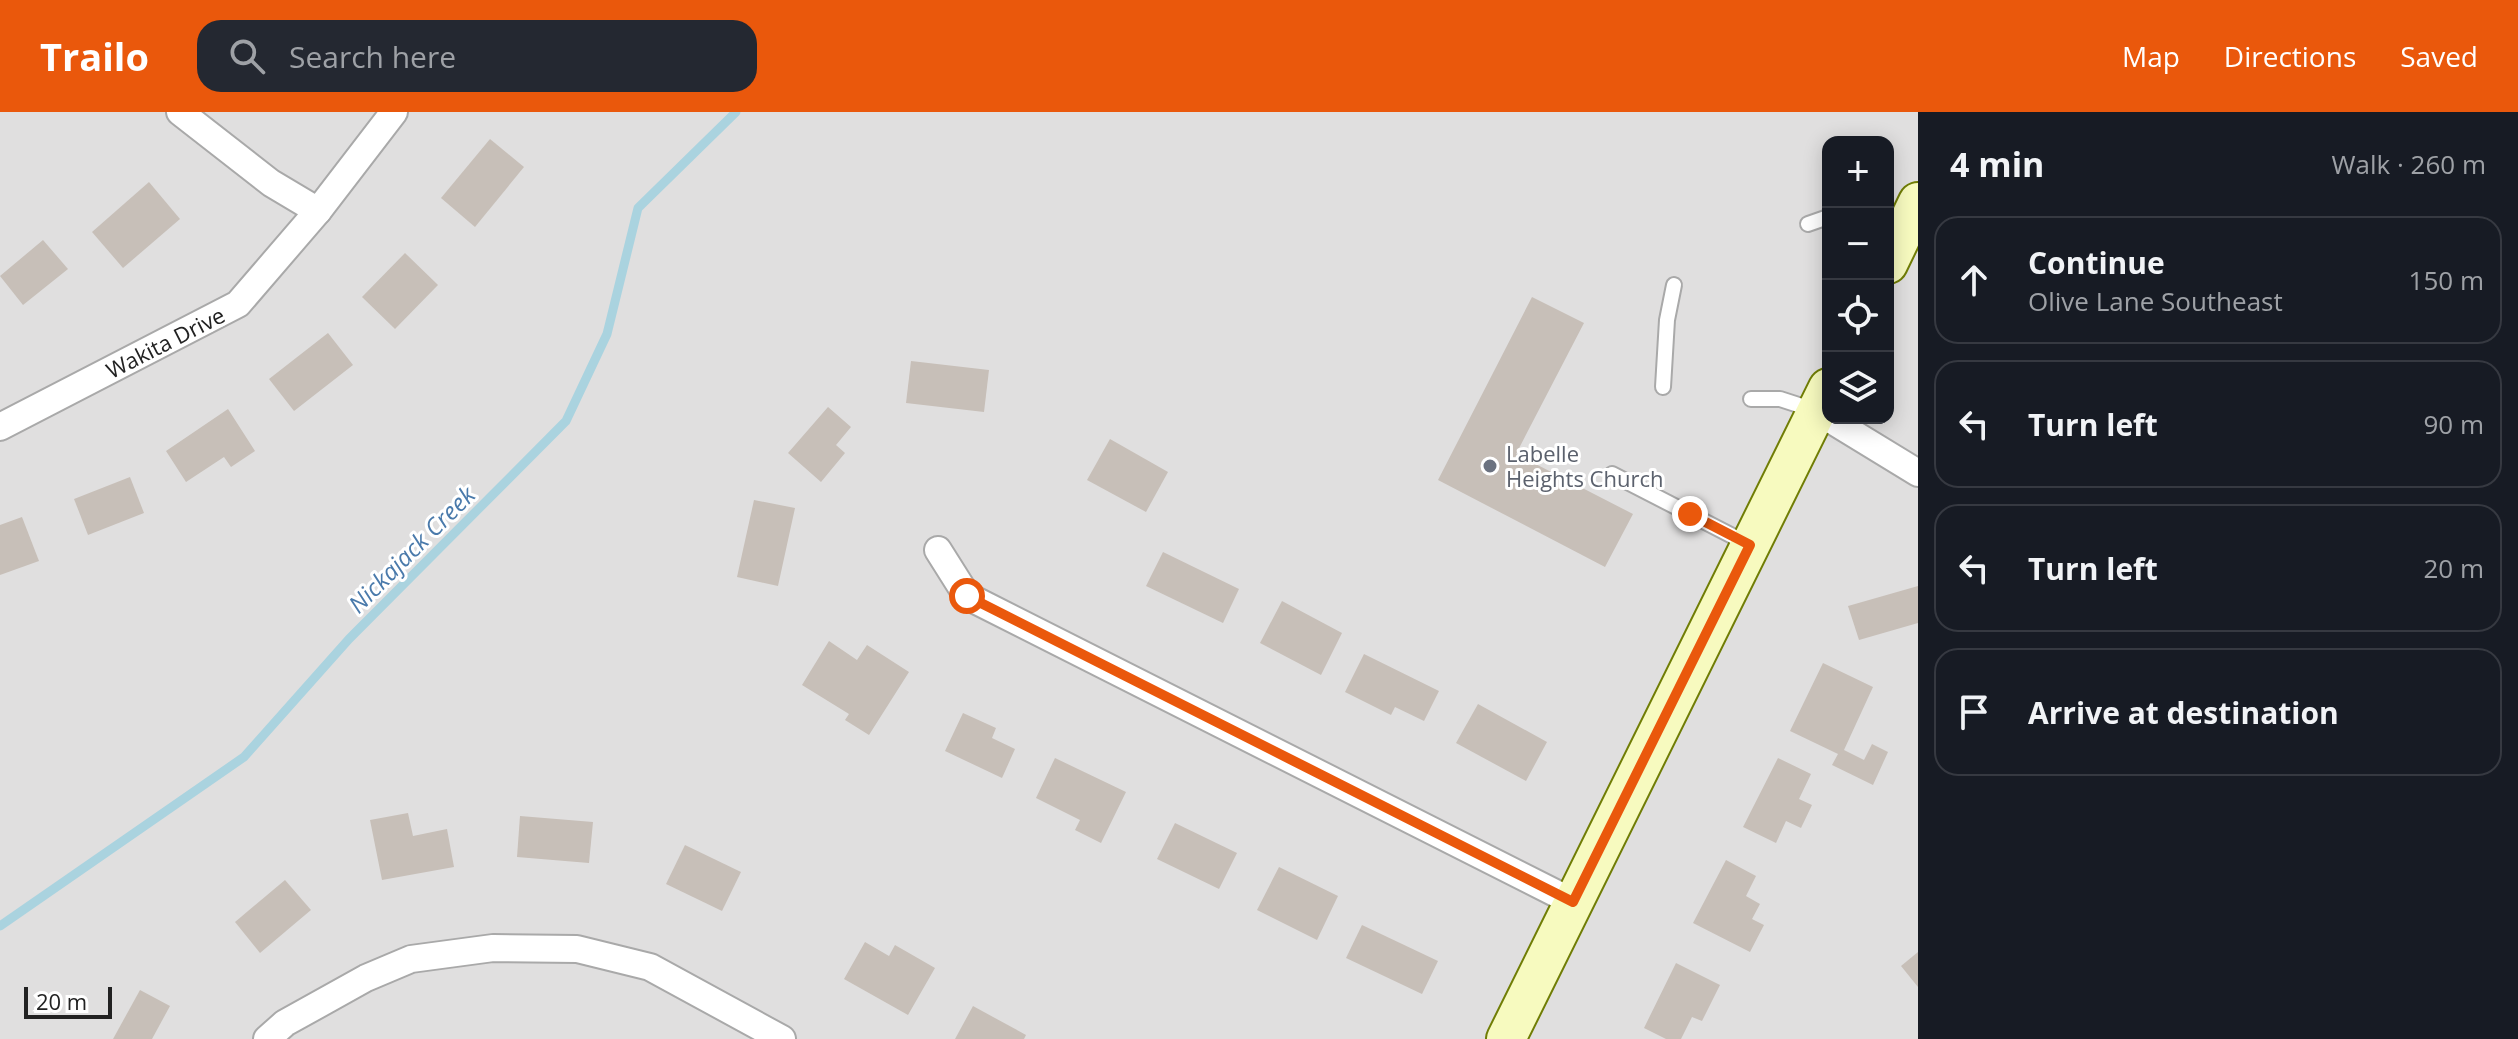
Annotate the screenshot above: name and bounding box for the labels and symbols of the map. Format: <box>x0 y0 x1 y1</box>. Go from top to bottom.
street label: Wakita Drive <box>101 299 229 385</box>
place label: Labelle Heights Church <box>1506 438 1663 493</box>
marker: Labelle Heights Church <box>1481 457 1499 475</box>
water label: Nickajack Creek <box>340 477 483 620</box>
route end <box>1672 496 1708 532</box>
route start <box>949 578 985 614</box>
scale bar <box>24 983 112 1019</box>

